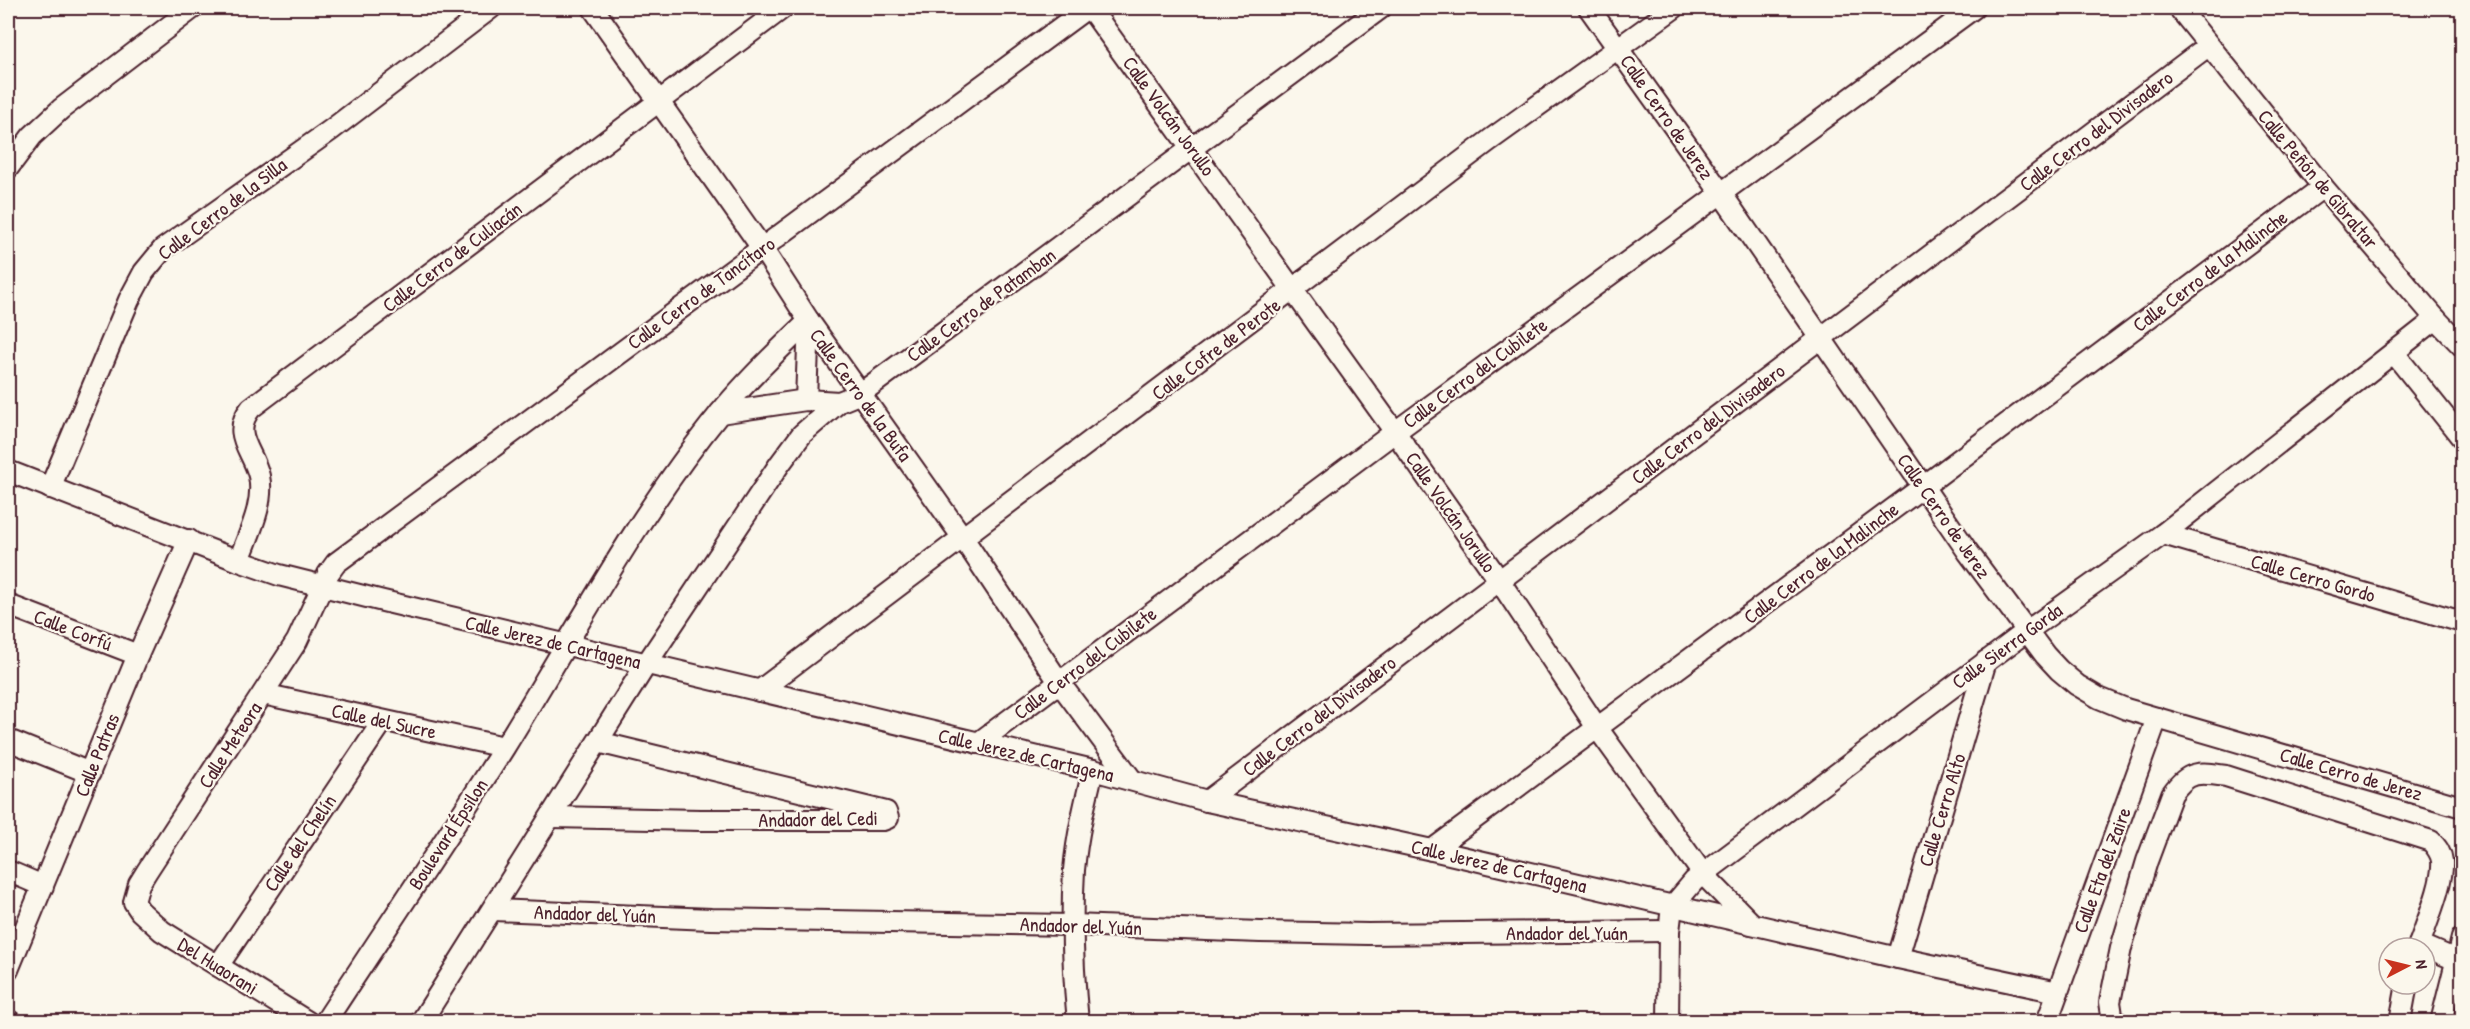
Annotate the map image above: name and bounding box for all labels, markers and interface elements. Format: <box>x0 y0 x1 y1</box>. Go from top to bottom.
street label: Calle Cerro de Jerez <box>1614 49 1721 185</box>
street label: Calle Volcán Jorullo <box>1117 50 1222 181</box>
street label: Calle Cerro del Divisadero <box>2013 64 2178 197</box>
street label: Calle Peñón de Gibraltar <box>2252 103 2385 254</box>
street label: Calle Cerro de la Silla <box>152 151 292 266</box>
street label: Calle Cerro de Culiacán <box>376 195 527 318</box>
street label: Calle Cerro de la Malinche <box>2127 203 2293 338</box>
street label: Calle Cerro de Tancítaro <box>621 230 780 355</box>
street label: Calle Cerro de Patamban <box>901 241 1061 368</box>
street label: Calle Cofre de Perote <box>1146 291 1286 406</box>
street label: Calle Cerro del Cubilete <box>1397 311 1552 434</box>
street label: Calle Cerro de la Bufa <box>804 323 919 467</box>
street label: Calle Cerro del Divisadero <box>1625 357 1790 490</box>
street label: Calle Volcán Jorullo <box>1400 446 1503 577</box>
street label: Calle Cerro de Jerez <box>1891 448 1998 584</box>
street label: Calle Cerro de la Malinche <box>1738 495 1904 630</box>
street label: Calle Cerro Gordo <box>2248 547 2378 608</box>
street label: Calle Sierra Gorda <box>1946 596 2068 695</box>
street label: Calle Cerro del Cubilete <box>1008 600 1162 725</box>
street label: Calle Corfú <box>30 602 116 657</box>
street label: Calle Jerez de Cartagena <box>463 608 644 675</box>
street label: Calle Cerro del Divisadero <box>1236 649 1401 782</box>
street label: Calle Meteora <box>191 696 268 793</box>
street label: Calle del Sucre <box>329 696 439 745</box>
street label: Calle Patras <box>68 709 126 800</box>
street label: Calle Jerez de Cartagena <box>936 721 1117 788</box>
street label: Calle Cerro de Jerez <box>2277 740 2426 807</box>
street label: Calle Cerro Alto <box>1912 750 1972 870</box>
street label: Boulevard Épsilon <box>402 773 494 895</box>
street label: Calle del Chelín <box>257 789 342 897</box>
street label: Calle Eta del Zaire <box>2066 803 2137 936</box>
street label: Andador del Cedi <box>758 804 878 833</box>
street label: Calle Jerez de Cartagena <box>1409 832 1590 899</box>
street label: Andador del Yuán <box>534 898 656 929</box>
street label: Andador del Yuán <box>1020 910 1142 941</box>
street label: Andador del Yuán <box>1506 919 1628 946</box>
street label: Del Huaorani <box>173 930 263 1001</box>
north arrow <box>2377 936 2437 996</box>
text: N <box>2410 959 2433 970</box>

